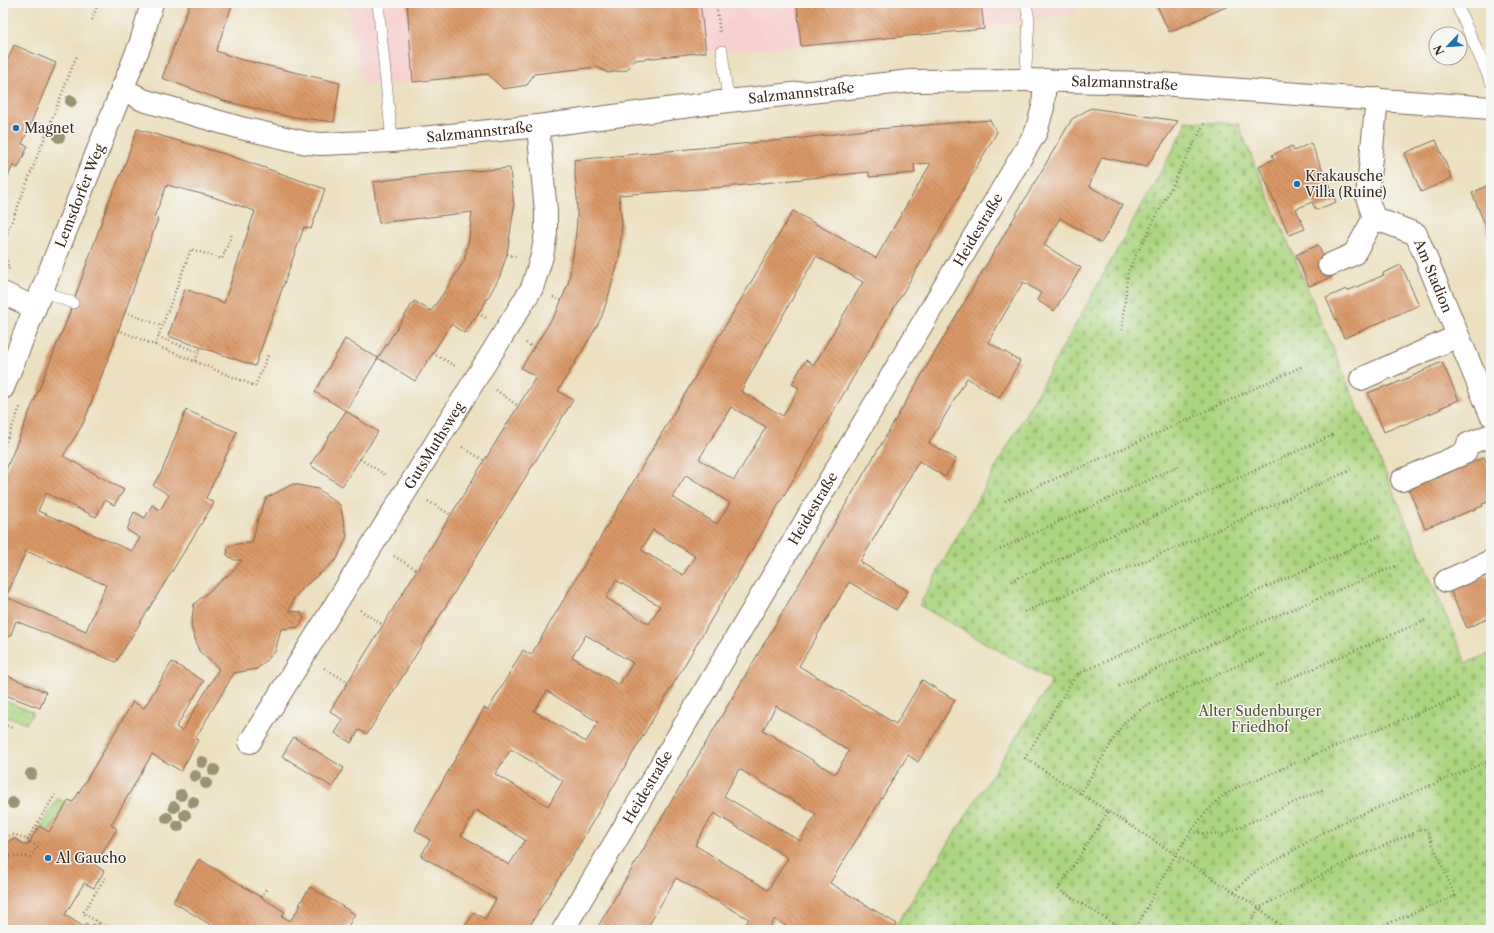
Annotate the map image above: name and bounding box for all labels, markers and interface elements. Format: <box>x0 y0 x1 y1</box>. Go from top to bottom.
north arrow <box>1428 26 1468 66</box>
text: N <box>1430 43 1447 58</box>
street label: Salzmannstraße <box>1071 72 1179 94</box>
street label: Salzmannstraße <box>747 78 856 108</box>
street label: Salzmannstraße <box>426 118 534 146</box>
place label: Magnet <box>24 119 74 137</box>
marker: Magnet <box>11 123 21 133</box>
street label: Lemsdorfer Weg <box>51 141 109 250</box>
place label: Krakausche Villa (Ruine) <box>1304 167 1387 201</box>
marker: Krakausche Villa (Ruine) <box>1292 179 1302 189</box>
street label: Heidestraße <box>949 190 1007 270</box>
street label: Am Stadion <box>1410 236 1457 316</box>
street label: GutsMuthsweg <box>400 398 468 493</box>
street label: Heidestraße <box>784 469 842 548</box>
park label: Alter Sudenburger Friedhof <box>1198 702 1321 736</box>
street label: Heidestraße <box>619 747 676 827</box>
place label: Al Gaucho <box>55 849 126 867</box>
marker: Al Gaucho <box>43 853 53 863</box>

